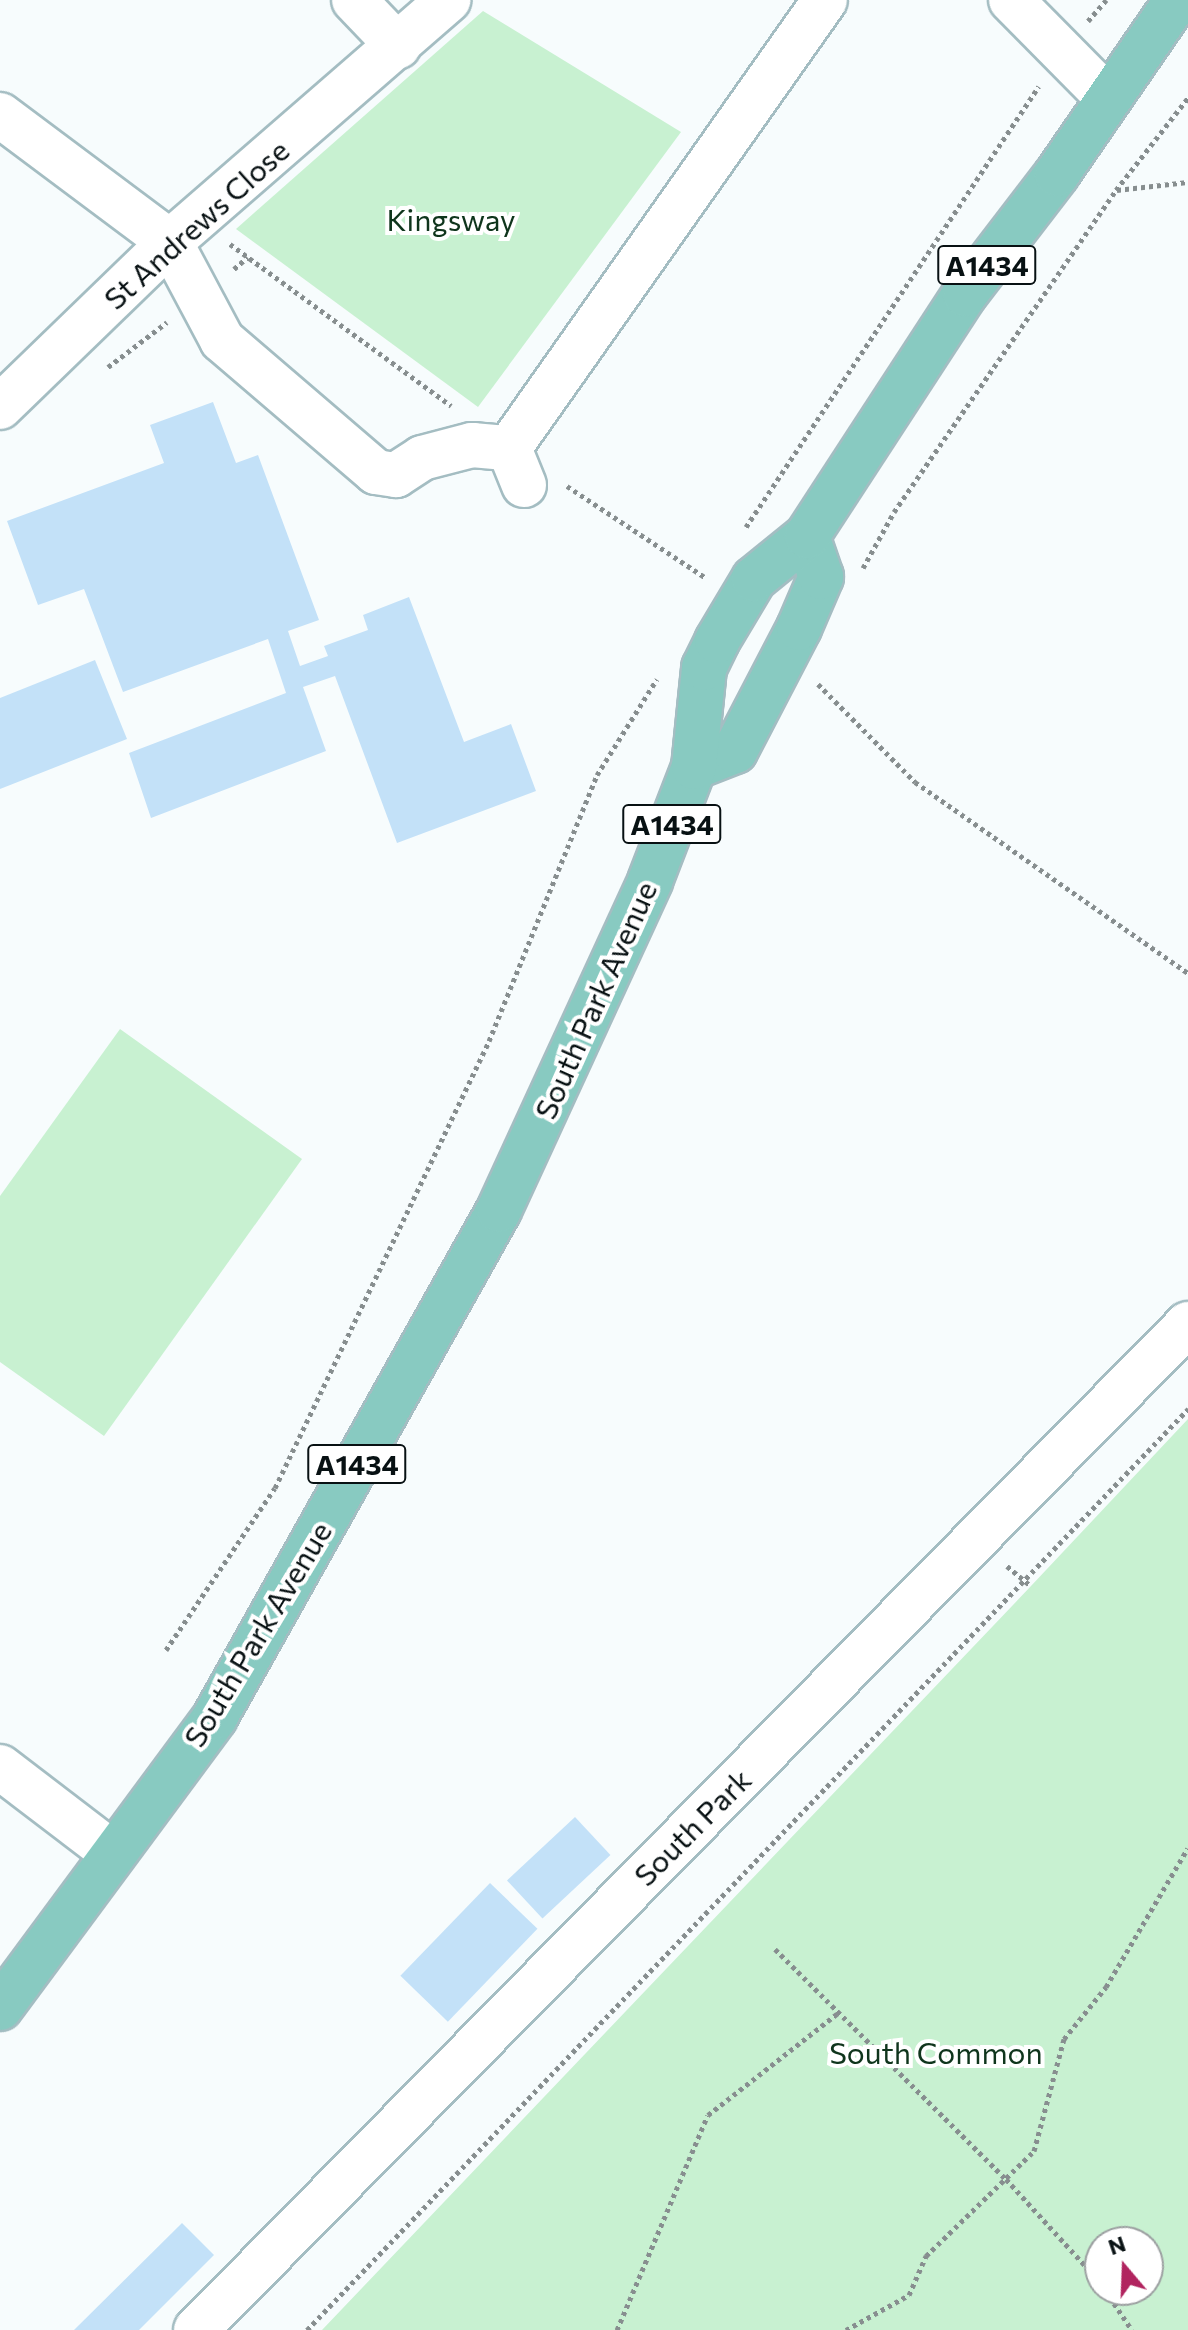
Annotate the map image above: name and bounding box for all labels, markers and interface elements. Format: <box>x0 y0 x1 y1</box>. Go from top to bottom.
street label: St Andrews Close <box>96 132 296 316</box>
park label: Kingsway <box>386 201 516 237</box>
road number: A1434 <box>937 241 1037 289</box>
road number: A1434 <box>622 800 722 848</box>
street label: South Park Avenue <box>526 876 664 1124</box>
road number: A1434 <box>307 1440 407 1488</box>
street label: South Park Avenue <box>176 1515 338 1753</box>
street label: South Park <box>626 1761 758 1893</box>
park label: South Common <box>829 2034 1043 2070</box>
north arrow <box>1084 2226 1164 2306</box>
text: N <box>1104 2229 1129 2260</box>

